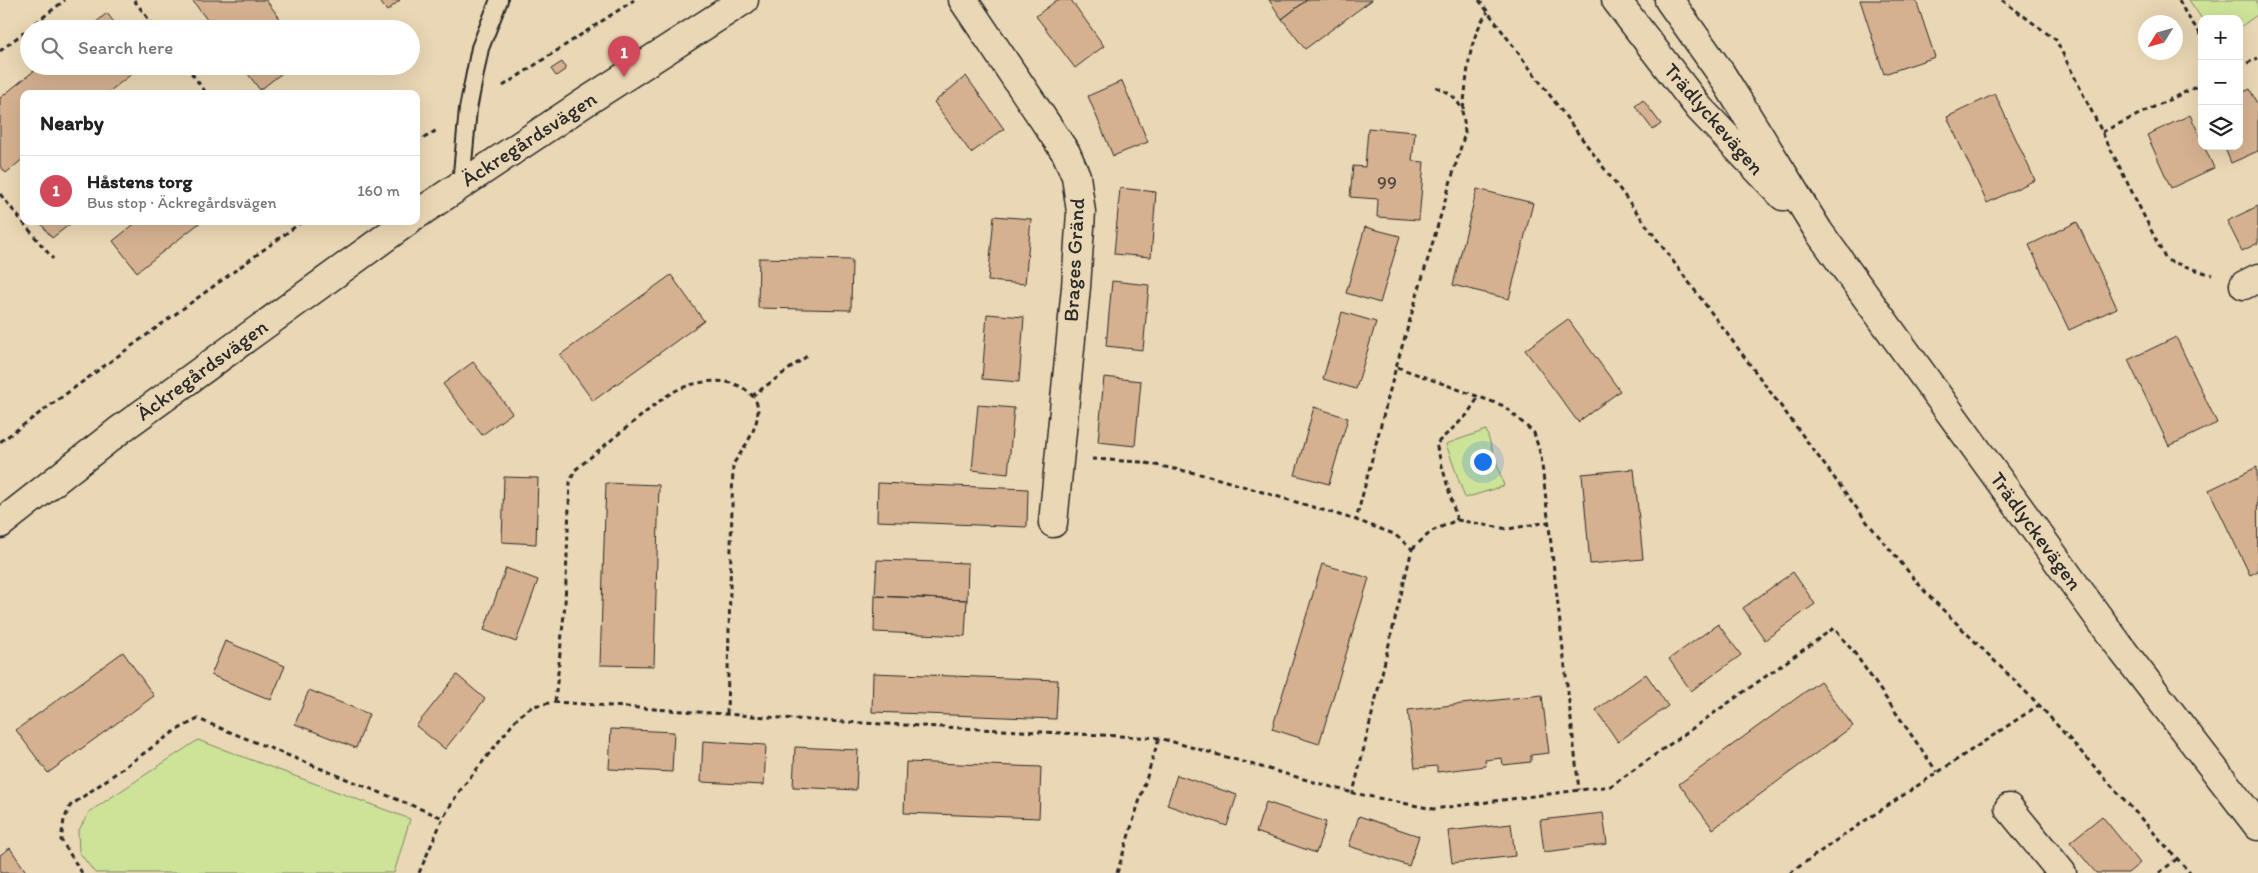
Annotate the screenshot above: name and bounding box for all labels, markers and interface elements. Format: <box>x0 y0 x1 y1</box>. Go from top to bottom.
north arrow <box>2138 15 2183 60</box>
map controls <box>2198 15 2243 150</box>
button: + <box>2198 15 2243 60</box>
search box <box>20 20 420 75</box>
icon: search <box>38 34 66 62</box>
text: Search here <box>78 36 173 59</box>
pin: 1 <box>608 36 640 77</box>
street label: Trädlyckevägen <box>1659 58 1770 180</box>
button: − <box>2198 60 2243 105</box>
street label: Äckregårdsvägen <box>456 86 601 192</box>
button: layers <box>2198 105 2243 150</box>
text: Nearby <box>40 110 104 135</box>
text: Håstens torg <box>87 170 192 193</box>
house number: 99 <box>1377 171 1397 194</box>
text: 1 <box>52 181 60 200</box>
text: 160 m <box>357 181 400 200</box>
text: Bus stop · Äckregårdsvägen <box>87 193 277 212</box>
street label: Brages Gränd <box>1058 197 1089 323</box>
street label: Äckregårdsvägen <box>131 314 272 426</box>
your location <box>1470 449 1496 475</box>
street label: Trädlyckevägen <box>1985 467 2088 595</box>

